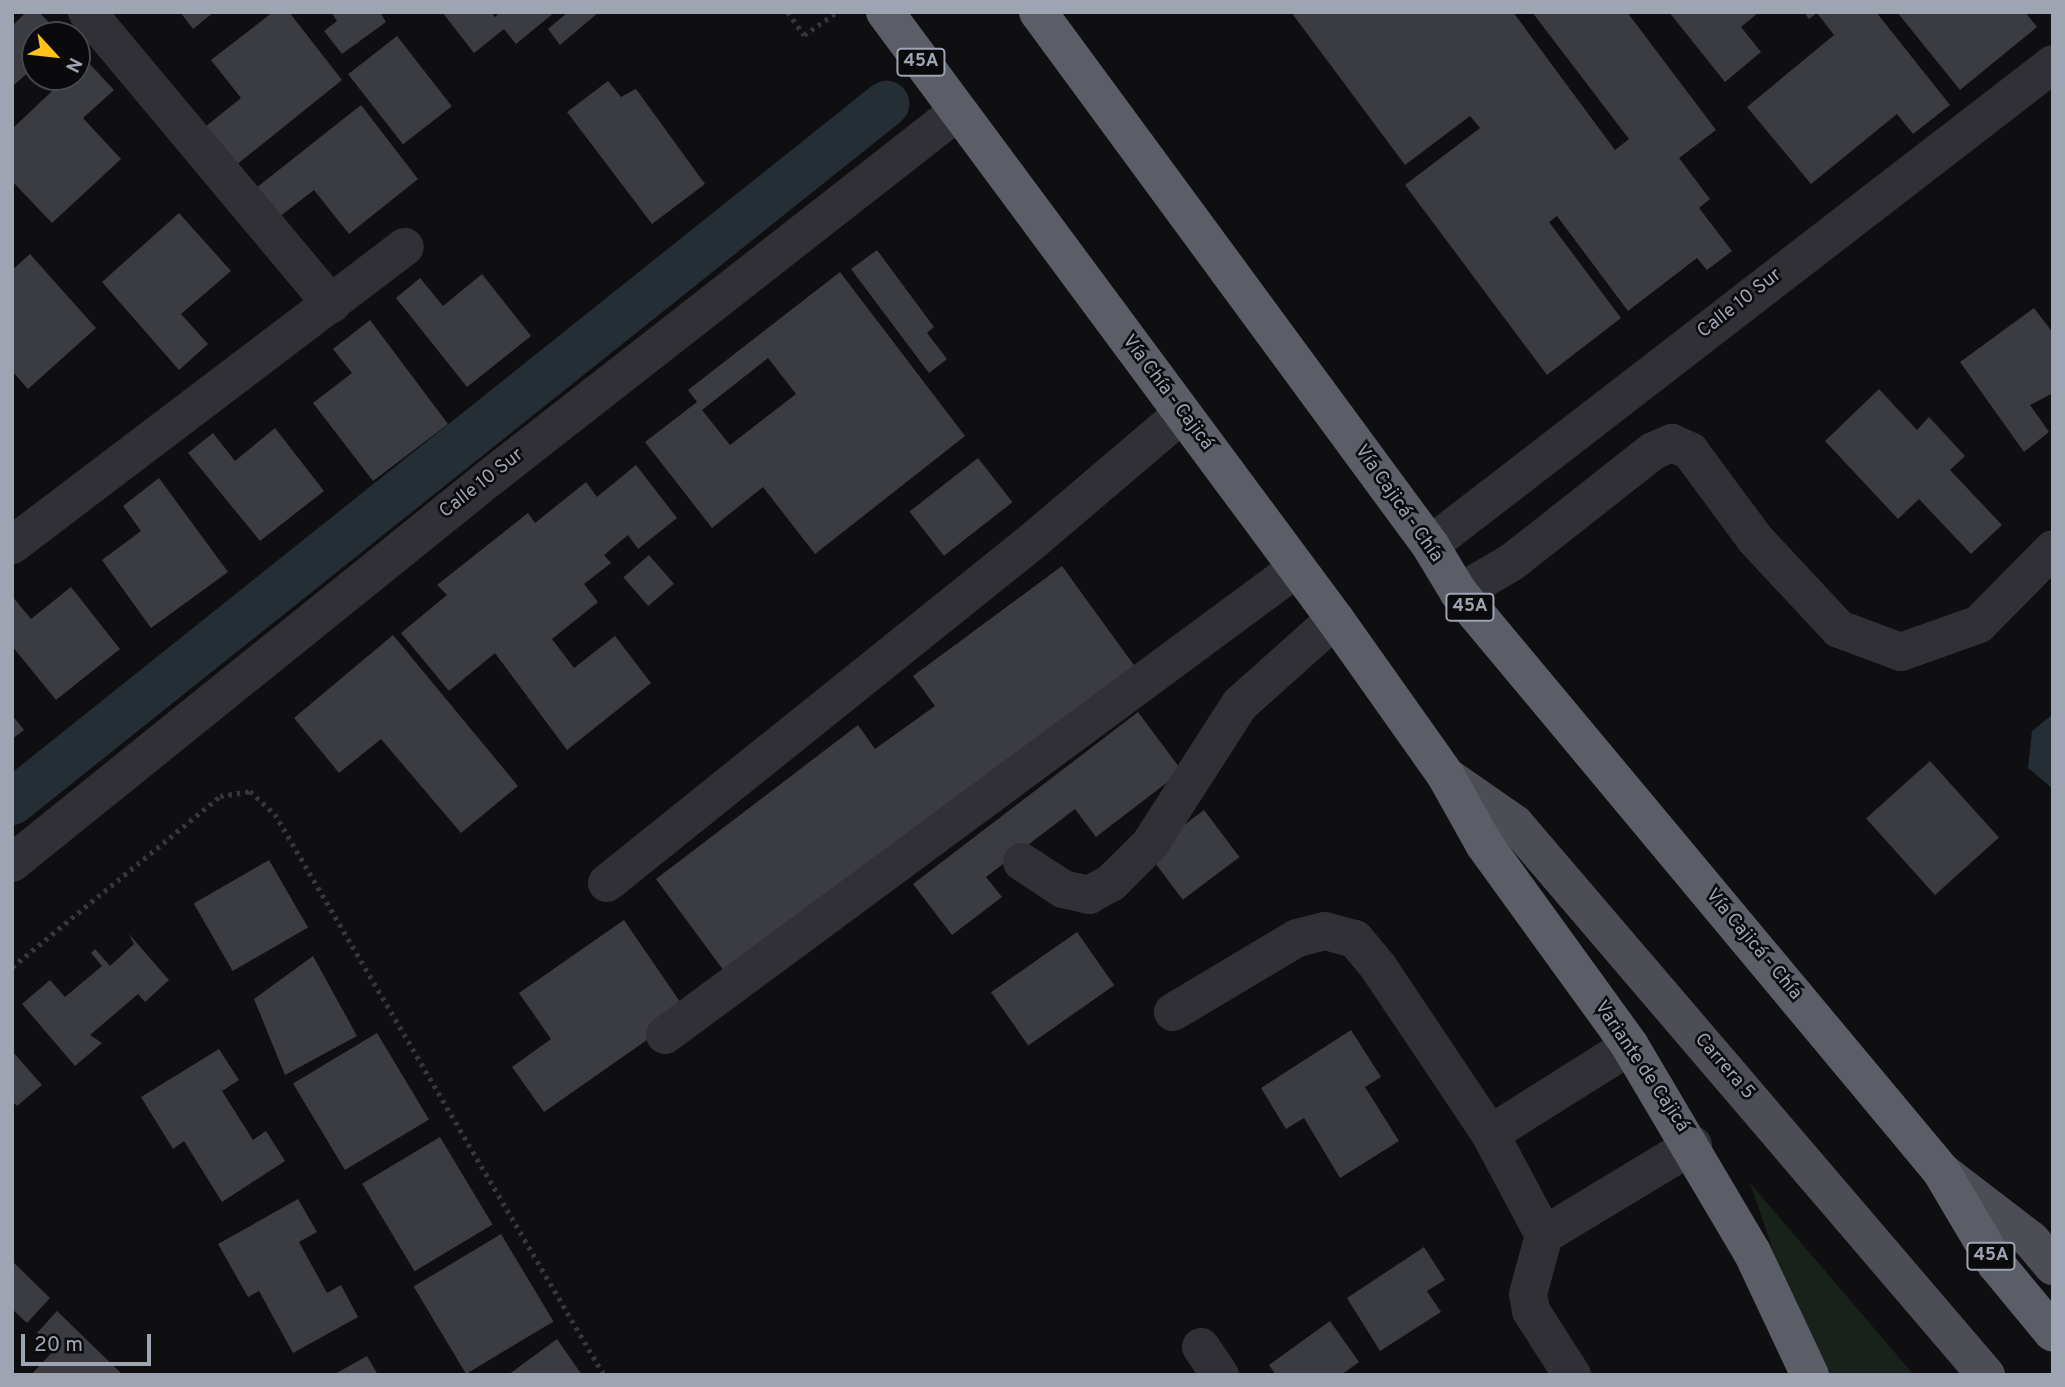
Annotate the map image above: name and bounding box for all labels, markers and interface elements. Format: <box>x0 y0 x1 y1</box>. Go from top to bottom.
north arrow <box>21 21 91 91</box>
road number: 45A <box>895 48 947 76</box>
text: N <box>59 53 87 76</box>
street label: Calle 10 Sur <box>1693 264 1787 344</box>
street label: Vía Chía - Cajicá <box>1116 331 1218 455</box>
street label: Vía Cajicá - Chía <box>1349 441 1447 567</box>
street label: Calle 10 Sur <box>435 444 529 524</box>
road number: 45A <box>1444 592 1496 622</box>
street label: Vía Cajicá - Chía <box>1700 885 1806 1005</box>
street label: Variante de Cajicá <box>1589 997 1693 1137</box>
street label: Carrera 5 <box>1689 1029 1759 1105</box>
road number: 45A <box>1965 1241 2017 1270</box>
scale bar <box>24 1320 154 1364</box>
text: 20 m <box>34 1332 83 1359</box>

